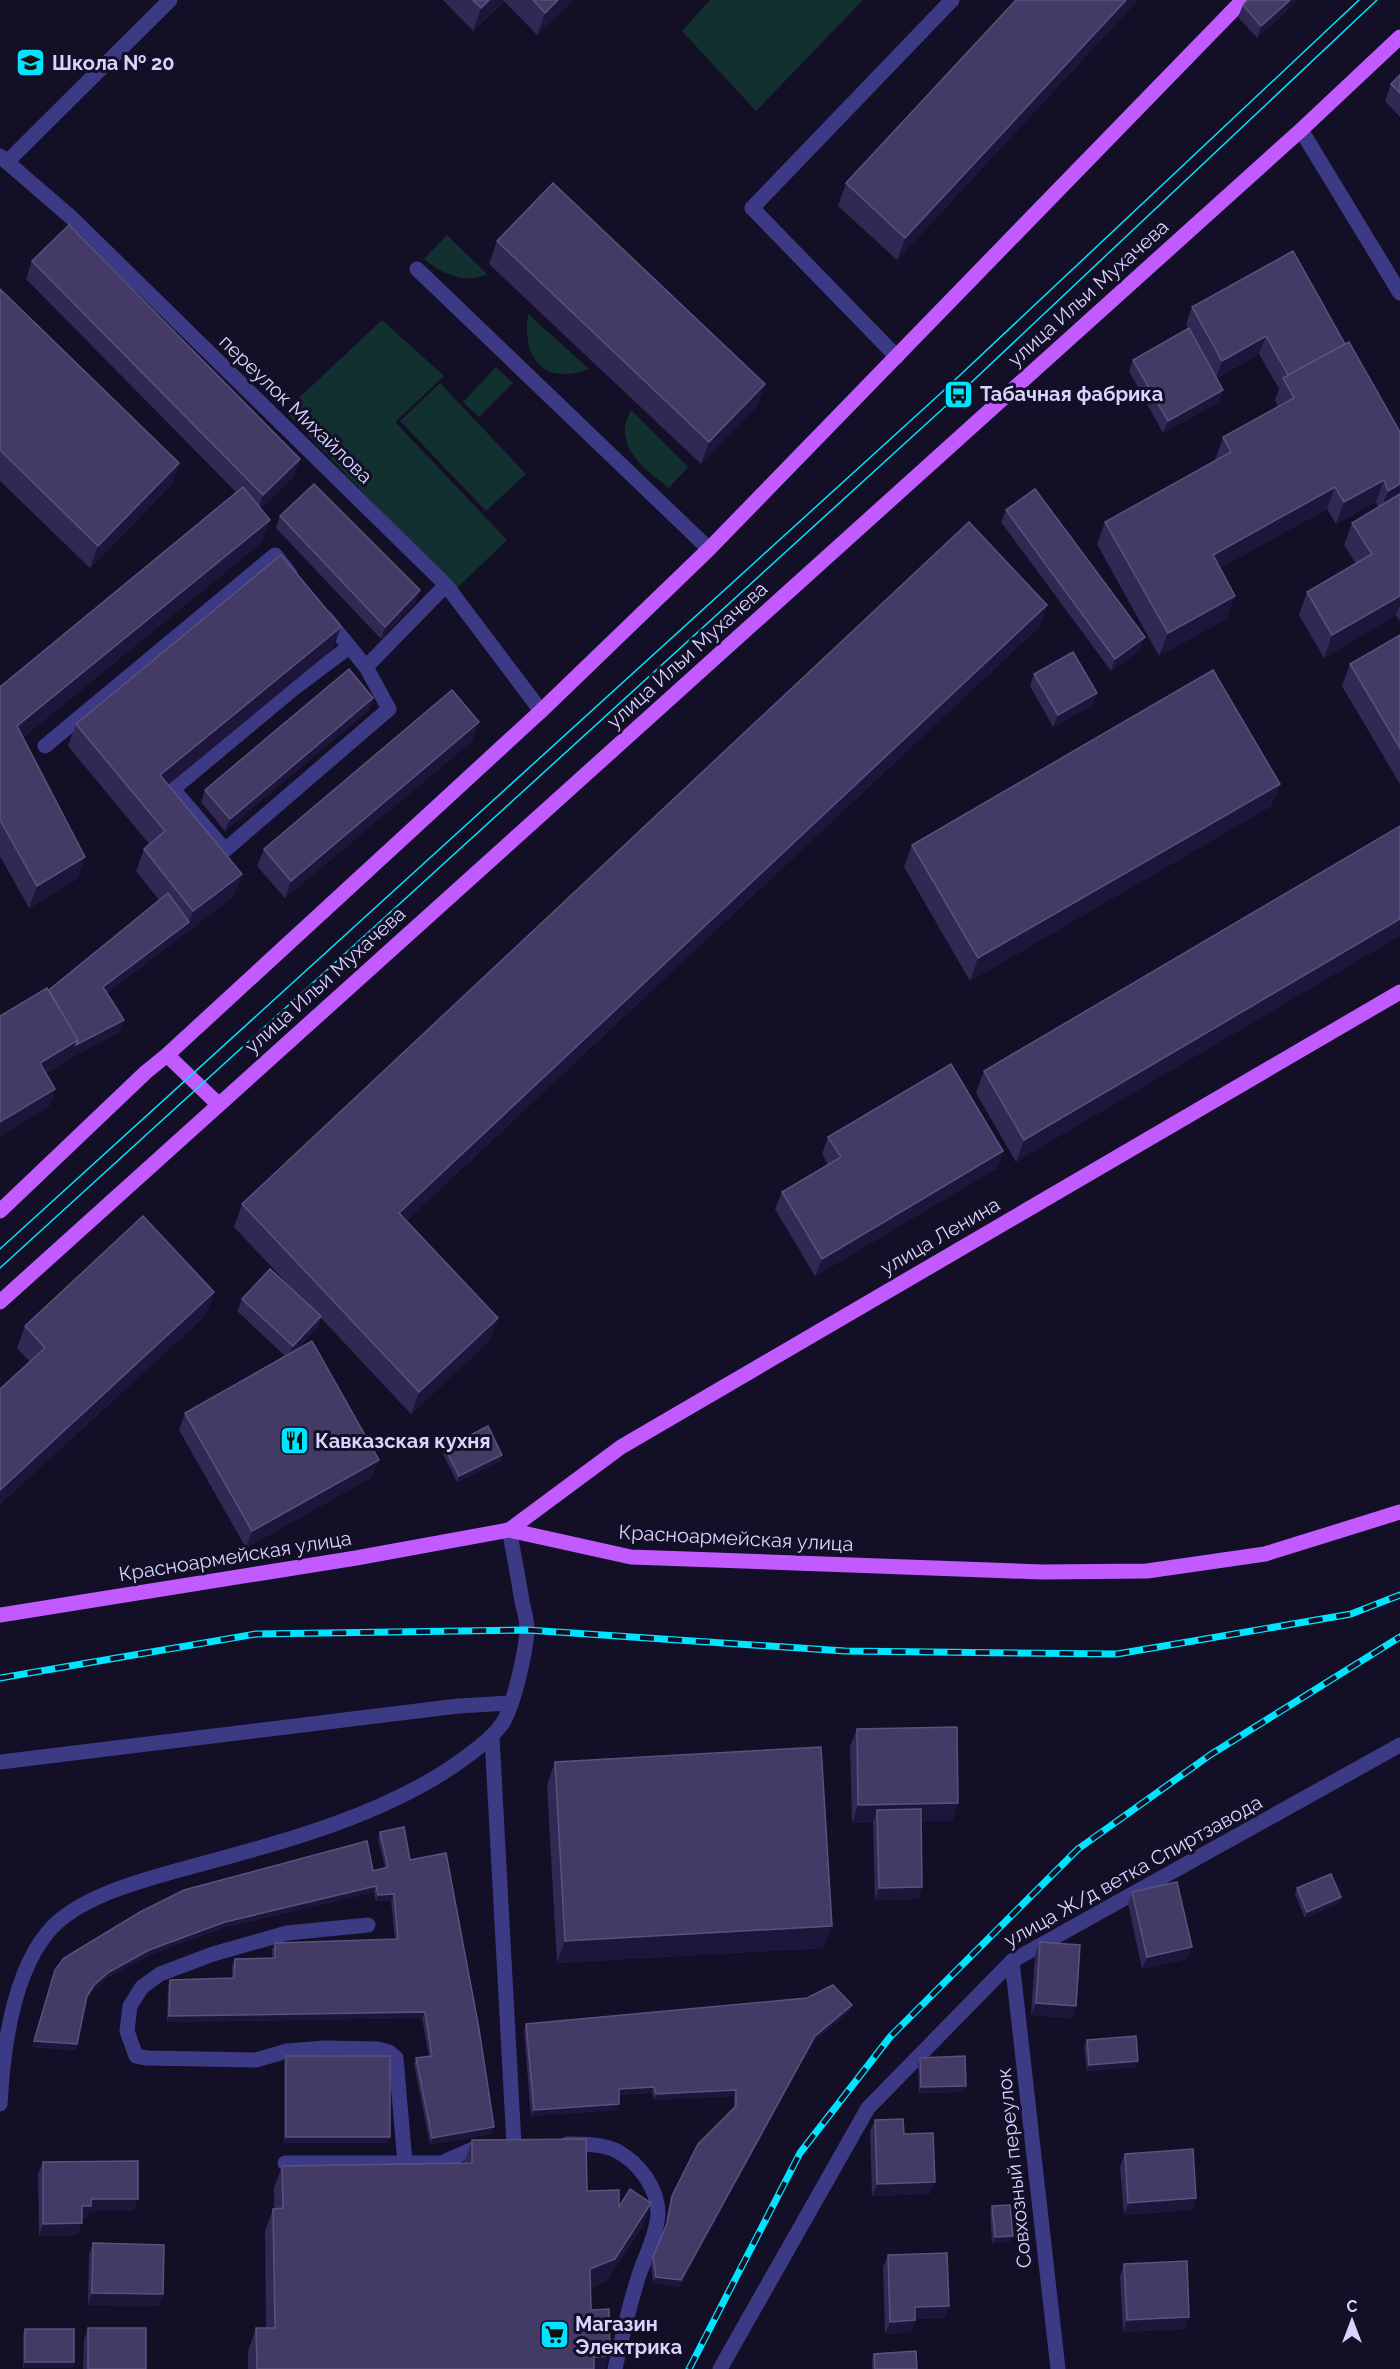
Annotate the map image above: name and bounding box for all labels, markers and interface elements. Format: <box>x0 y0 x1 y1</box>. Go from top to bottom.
school or university icon: Школа № 20 <box>15 47 47 79</box>
place label: Школа № 20 <box>52 51 175 75</box>
street label: улица Ильи Мухачева <box>1003 215 1173 371</box>
street label: переулок Михайлова <box>214 330 378 488</box>
bus stop icon: Табачная фабрика <box>943 378 975 410</box>
place label: Табачная фабрика <box>980 382 1163 406</box>
street label: улица Ильи Мухачева <box>602 577 772 733</box>
street label: улица Ильи Мухачева <box>240 902 410 1058</box>
street label: улица Ленина <box>876 1192 1004 1280</box>
restaurant icon: Кавказская кухня <box>278 1425 310 1457</box>
place label: Кавказская кухня <box>315 1429 491 1453</box>
street label: Красноармейская улица <box>618 1520 854 1556</box>
street label: Красноармейская улица <box>117 1526 353 1586</box>
street label: улица Ж/д ветка Спиртзавода <box>1000 1790 1266 1952</box>
street label: Совхозный переулок <box>992 2067 1036 2269</box>
north arrow <box>1322 2291 1382 2351</box>
text: С <box>1347 2297 1358 2316</box>
place label: Магазин Электрика <box>575 2312 682 2359</box>
supermarket icon: Магазин Электрика <box>538 2319 570 2351</box>

